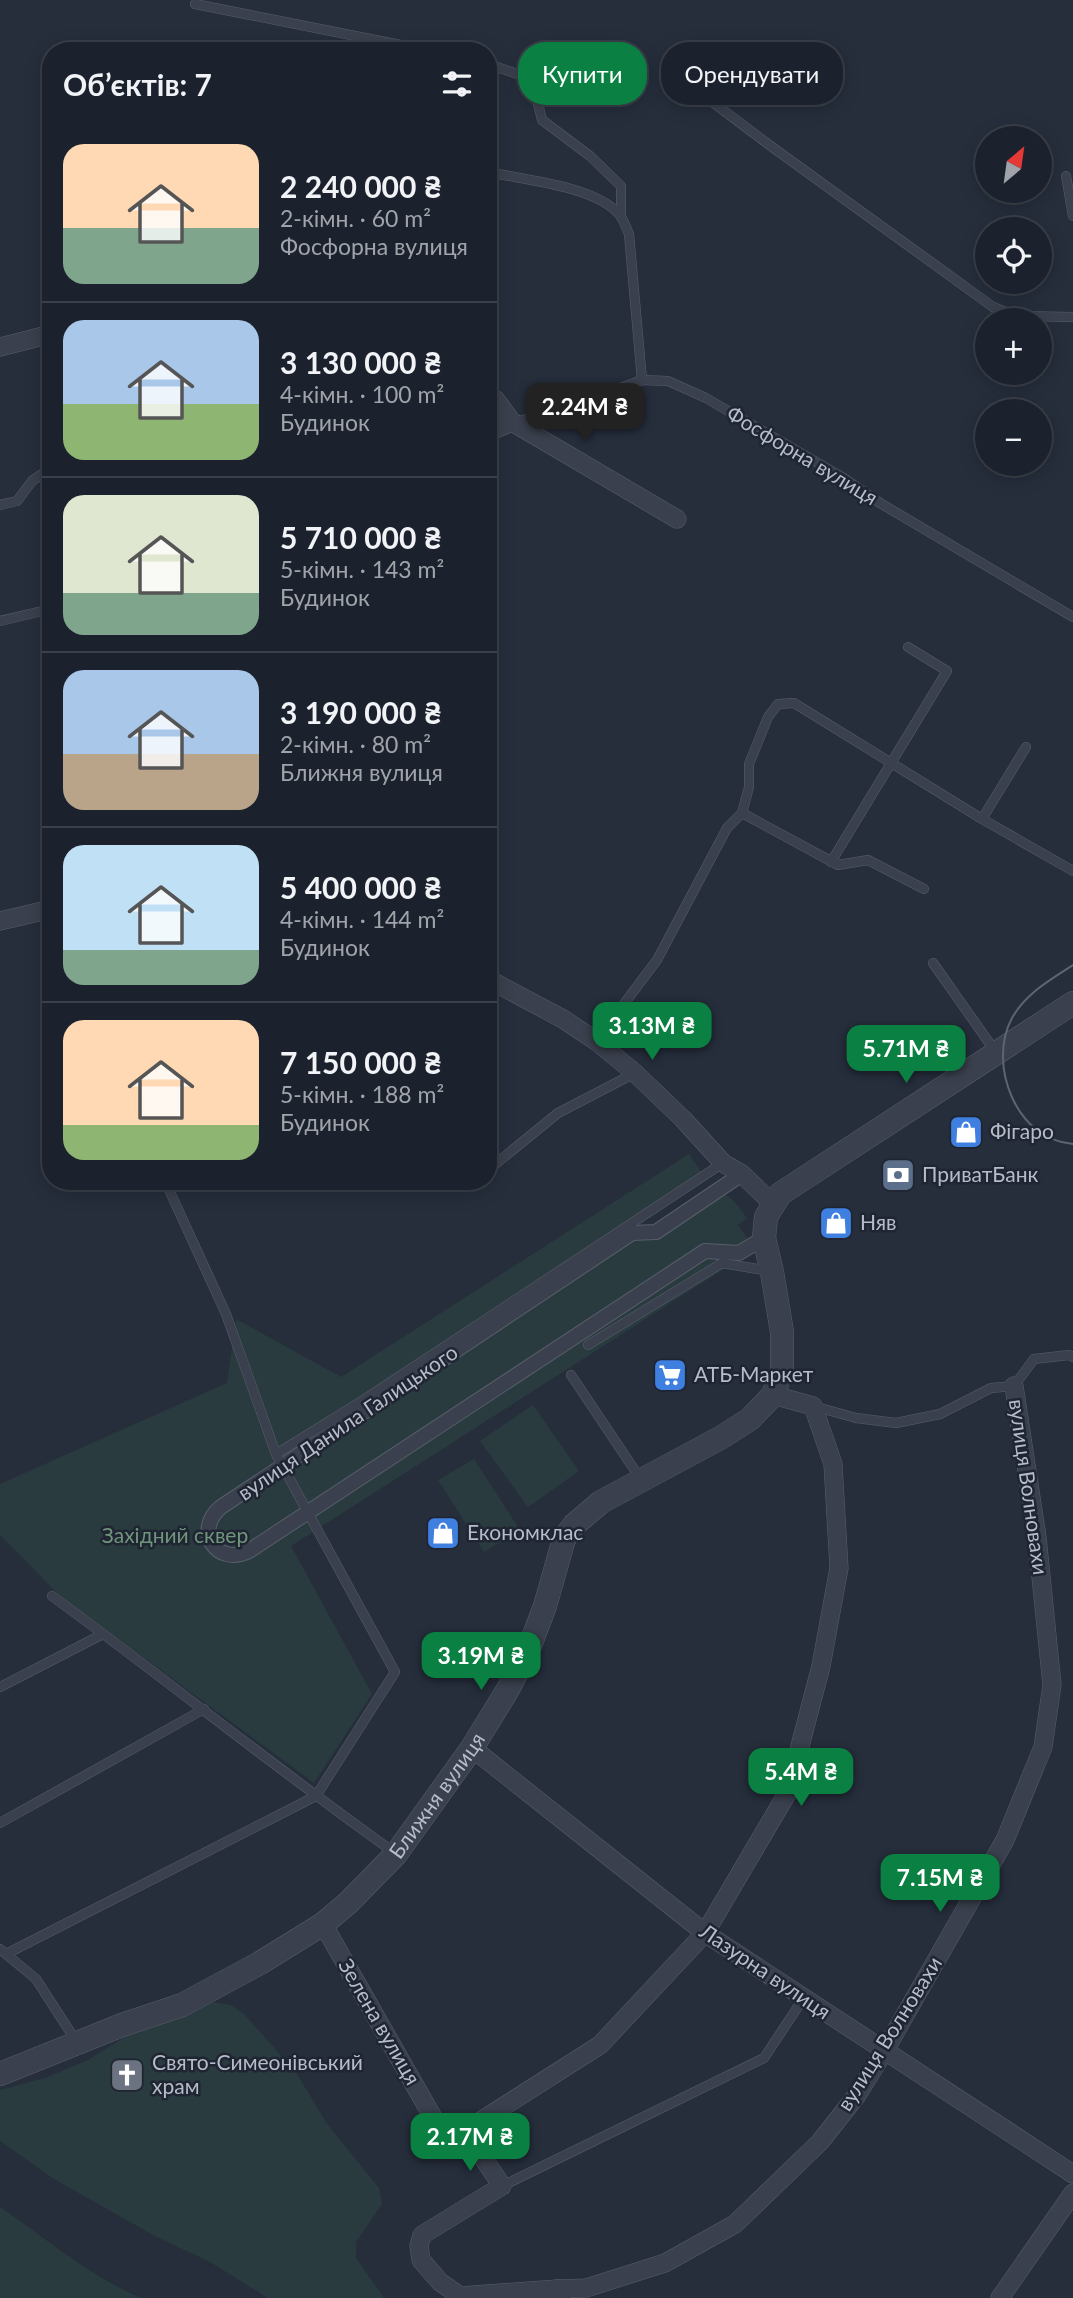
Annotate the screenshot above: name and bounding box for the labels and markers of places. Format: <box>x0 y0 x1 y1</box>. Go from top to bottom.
pin: 2.24M ₴ <box>520 384 650 443</box>
pin: 3.13M ₴ <box>587 1002 717 1062</box>
pin: 5.71M ₴ <box>841 1026 971 1085</box>
shop icon: Фігаро <box>947 1113 985 1151</box>
place label: Фігаро <box>990 1118 1054 1143</box>
bank icon: ПриватБанк <box>879 1156 917 1194</box>
place label: ПриватБанк <box>922 1161 1039 1186</box>
shop icon: Няв <box>817 1204 855 1242</box>
place label: Няв <box>860 1209 897 1234</box>
supermarket icon: АТБ-Маркет <box>651 1356 689 1394</box>
place label: АТБ-Маркет <box>694 1361 814 1386</box>
shop icon: Економклас <box>424 1514 462 1552</box>
place label: Економклас <box>467 1519 583 1544</box>
pin: 3.19M ₴ <box>416 1632 546 1692</box>
pin: 5.4M ₴ <box>744 1748 858 1808</box>
pin: 7.15M ₴ <box>875 1854 1005 1914</box>
place label: Свято-Симеонівський храм <box>152 2049 363 2098</box>
church icon: Свято-Симеонівський храм <box>108 2056 146 2094</box>
pin: 2.17M ₴ <box>405 2114 535 2173</box>

